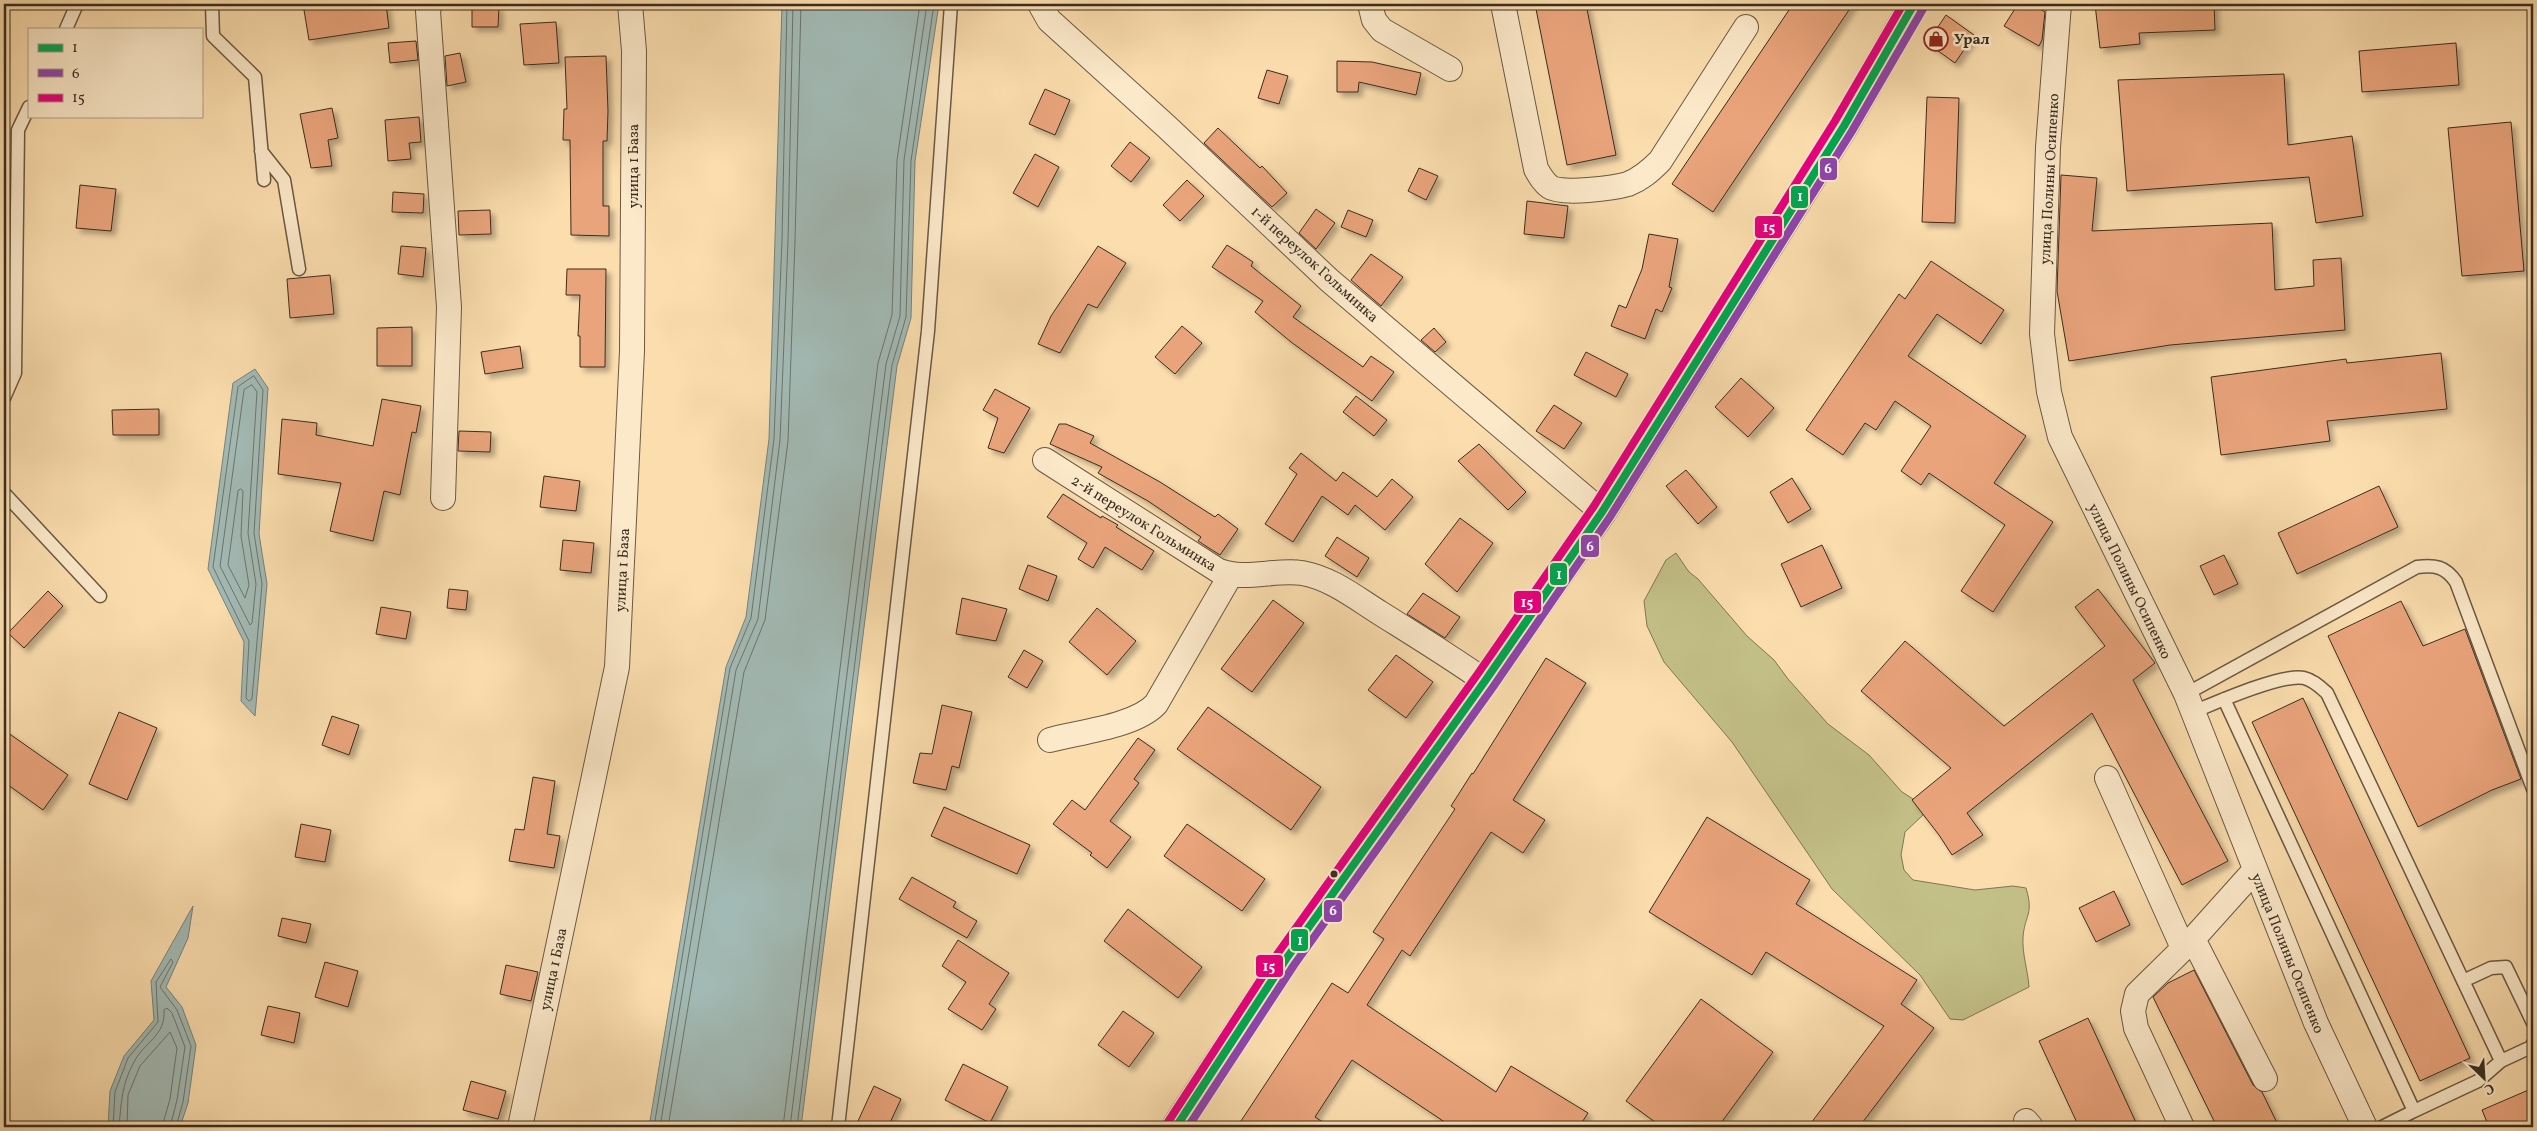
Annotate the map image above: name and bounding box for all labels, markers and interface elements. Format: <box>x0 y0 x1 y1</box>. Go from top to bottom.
shop icon: Урал <box>1923 26 1949 52</box>
legend <box>28 28 202 118</box>
place label: Урал <box>1954 30 1990 51</box>
text: 1 <box>72 38 78 59</box>
text: 6 <box>72 64 80 85</box>
text: 15 <box>72 88 85 109</box>
street label: улица Полины Осипенко <box>2036 93 2065 265</box>
street label: улица 1 База <box>624 124 645 208</box>
line badge: 6 <box>1819 157 1838 181</box>
text: 6 <box>1824 160 1832 179</box>
line badge: 1 <box>1790 185 1809 209</box>
text: 1 <box>1797 188 1803 207</box>
street label: 1-й переулок Гольминка <box>1246 202 1382 328</box>
line badge: 15 <box>1754 215 1783 239</box>
text: 15 <box>1763 219 1775 238</box>
street label: 2-й переулок Гольминка <box>1066 471 1220 578</box>
street label: улица Полины Осипенко <box>2082 500 2176 663</box>
street label: улица 1 База <box>611 527 636 613</box>
line badge: 6 <box>1580 534 1600 558</box>
text: 6 <box>1586 538 1594 557</box>
line badge: 1 <box>1549 562 1568 586</box>
text: 1 <box>1556 566 1562 585</box>
line badge: 15 <box>1513 590 1542 614</box>
text: 15 <box>1521 594 1533 613</box>
unlabelled marker <box>1329 869 1339 879</box>
street label: улица Полины Осипенко <box>2245 870 2328 1037</box>
line badge: 6 <box>1323 899 1343 923</box>
text: 6 <box>1329 902 1337 921</box>
street label: улица 1 База <box>535 926 573 1013</box>
line badge: 1 <box>1290 928 1309 952</box>
text: 1 <box>1297 932 1303 951</box>
line badge: 15 <box>1255 954 1284 978</box>
text: 15 <box>1263 958 1275 977</box>
north arrow <box>2460 1054 2510 1104</box>
text: С <box>2481 1078 2497 1099</box>

